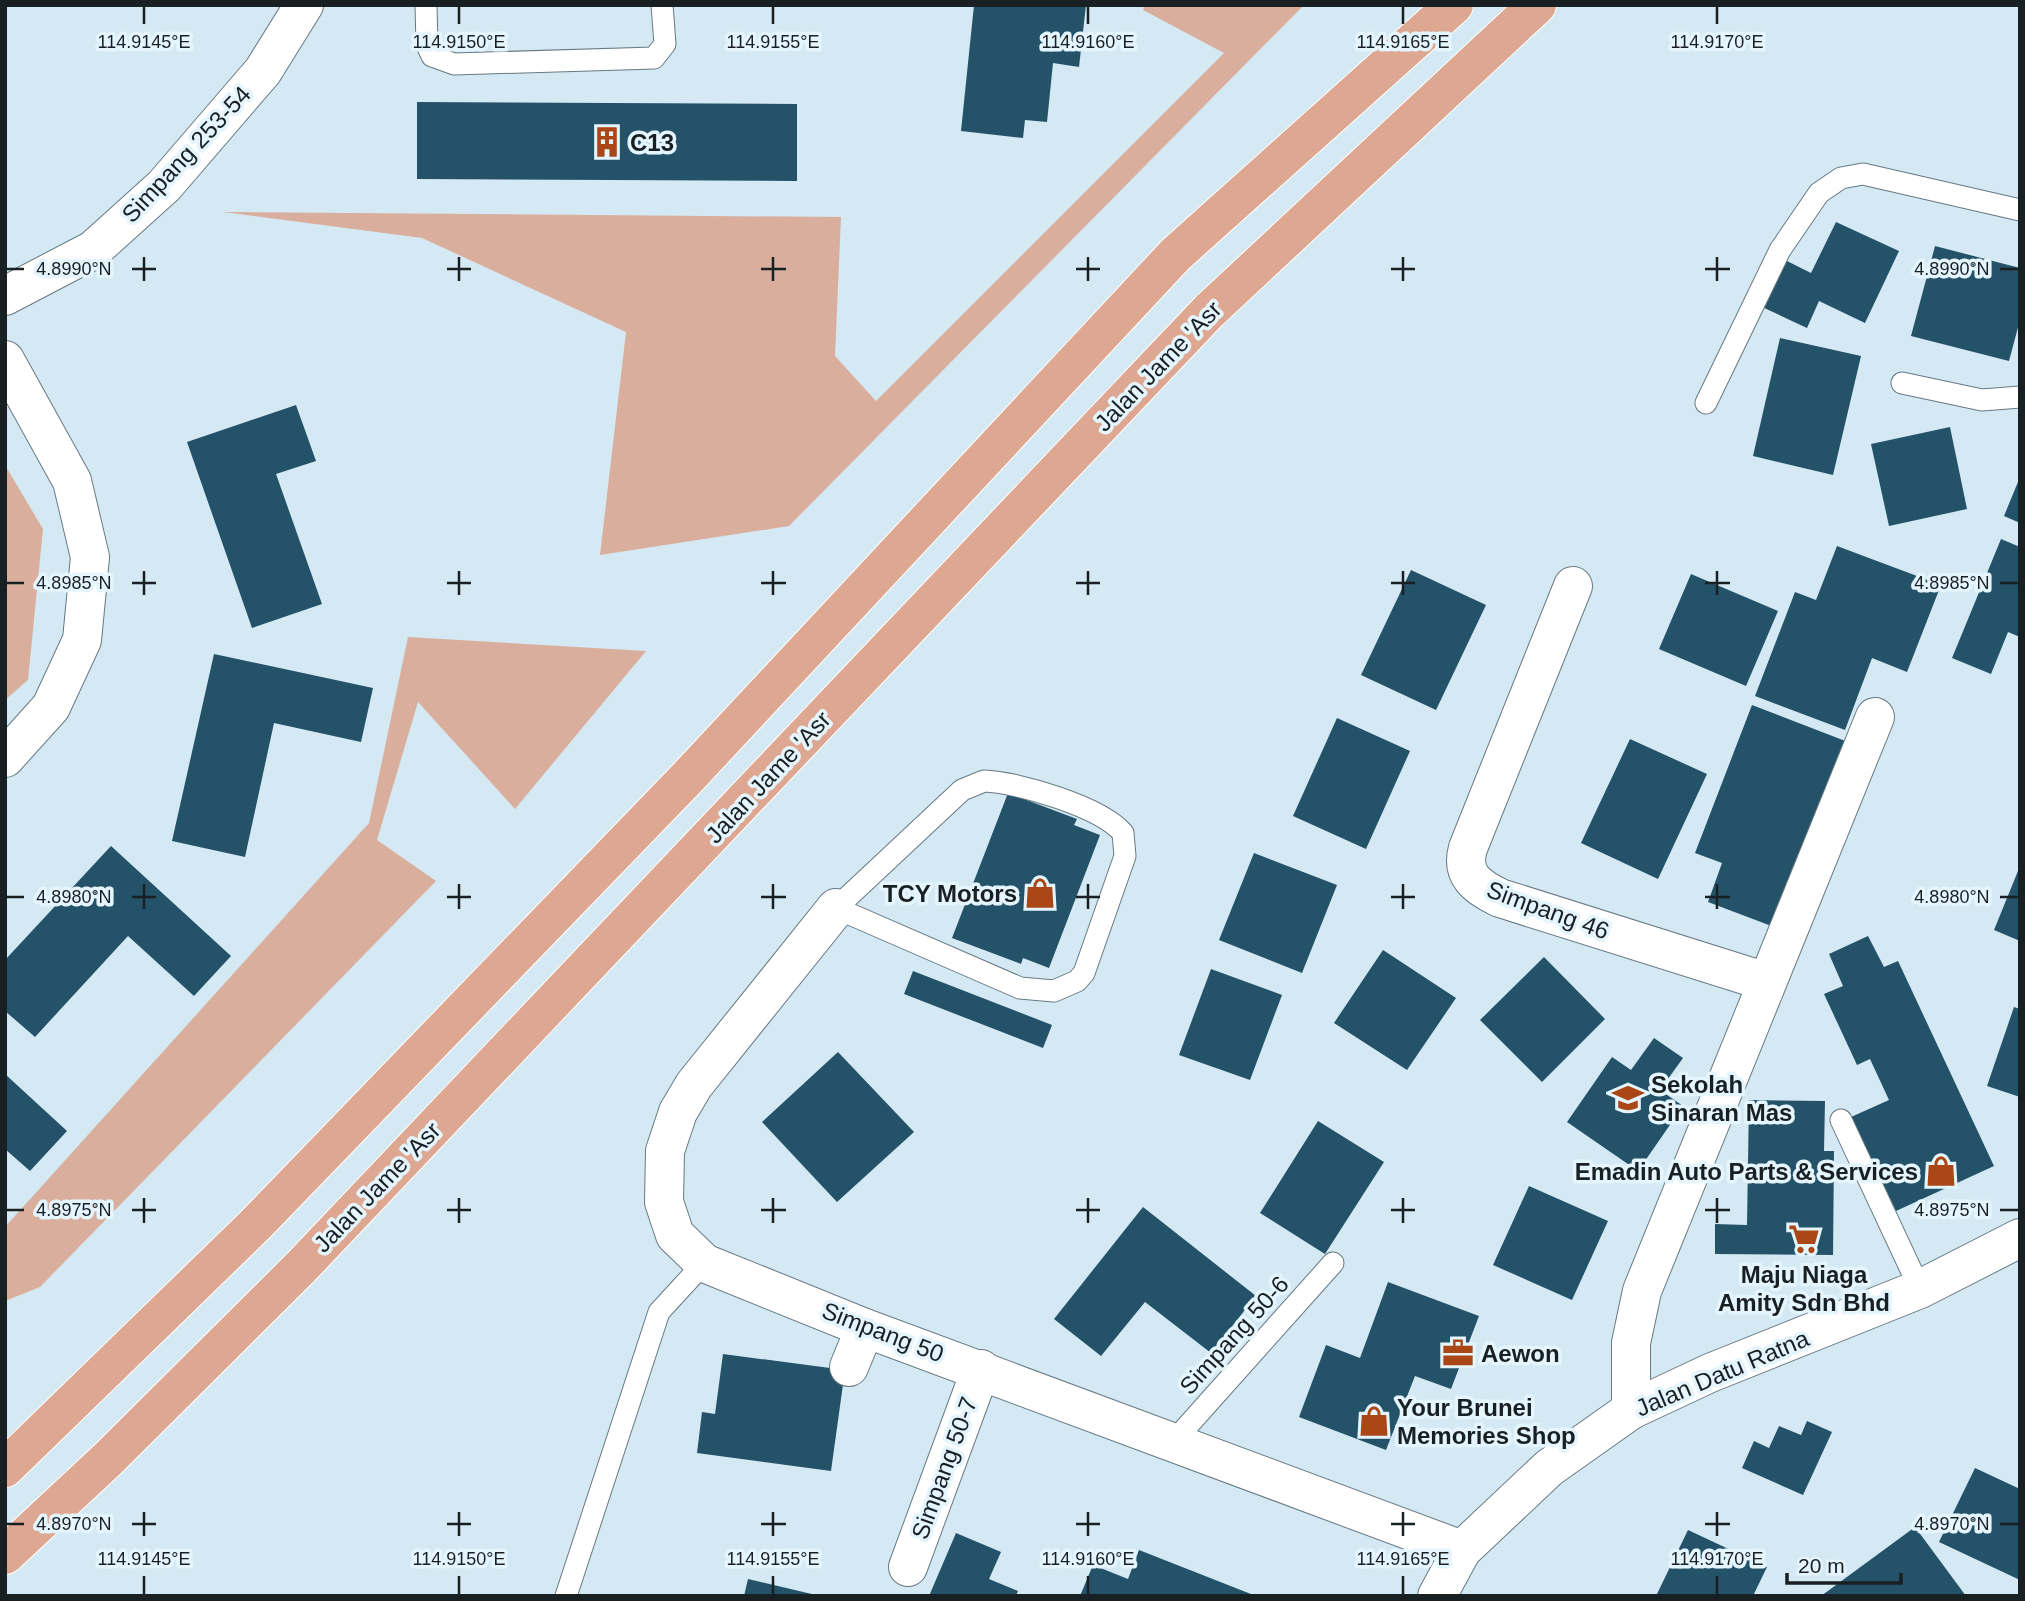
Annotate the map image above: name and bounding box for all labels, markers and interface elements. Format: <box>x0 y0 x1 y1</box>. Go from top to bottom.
text: 114.9145°E <box>98 32 190 52</box>
text: 114.9150°E <box>413 32 505 52</box>
text: 114.9155°E <box>727 32 819 52</box>
text: 114.9160°E <box>1042 32 1134 52</box>
text: 114.9165°E <box>1357 32 1449 52</box>
text: 114.9170°E <box>1671 32 1763 52</box>
street label: Simpang 253-54 <box>116 80 256 228</box>
building icon: C13 <box>590 125 624 159</box>
place label: C13 <box>630 129 674 156</box>
text: 4.8990°N <box>36 259 112 279</box>
text: 4.8990°N <box>1914 259 1990 279</box>
street label: Jalan Jame 'Asr <box>1089 295 1227 437</box>
text: 4.8985°N <box>36 573 112 593</box>
text: 4.8985°N <box>1914 573 1990 593</box>
street label: Jalan Jame 'Asr <box>700 706 836 848</box>
street label: Simpang 46 <box>1483 875 1613 945</box>
shop icon: TCY Motors <box>1023 876 1057 910</box>
place label: TCY Motors <box>883 880 1017 907</box>
text: 4.8980°N <box>36 887 112 907</box>
text: 4.8980°N <box>1914 887 1990 907</box>
place label: Sekolah Sinaran Mas <box>1651 1071 1792 1126</box>
school or university icon: Sekolah Sinaran Mas <box>1611 1081 1645 1115</box>
street label: Jalan Jame 'Asr <box>308 1116 446 1258</box>
shop icon: Emadin Auto Parts & Services <box>1924 1154 1958 1188</box>
place label: Emadin Auto Parts & Services <box>1575 1158 1918 1185</box>
text: 4.8975°N <box>36 1200 112 1220</box>
text: 4.8975°N <box>1914 1200 1990 1220</box>
supermarket icon: Maju Niaga Amity Sdn Bhd <box>1787 1222 1821 1256</box>
place label: Maju Niaga Amity Sdn Bhd <box>1718 1261 1890 1316</box>
street label: Simpang 50-6 <box>1174 1270 1294 1400</box>
street label: Simpang 50 <box>818 1296 948 1368</box>
street label: Jalan Datu Ratna <box>1631 1324 1813 1422</box>
office icon: Aewon <box>1441 1336 1475 1370</box>
place label: Aewon <box>1481 1340 1560 1367</box>
street label: Simpang 50-7 <box>906 1393 982 1543</box>
place label: Your Brunei Memories Shop <box>1397 1394 1576 1449</box>
shop icon: Your Brunei Memories Shop <box>1357 1404 1391 1438</box>
text: 4.8970°N <box>36 1514 112 1534</box>
text: 4.8970°N <box>1914 1514 1990 1534</box>
scale bar <box>1787 1542 1901 1586</box>
text: 114.9145°E <box>98 1549 190 1569</box>
text: 114.9150°E <box>413 1549 505 1569</box>
text: 114.9155°E <box>727 1549 819 1569</box>
text: 114.9160°E <box>1042 1549 1134 1569</box>
text: 114.9165°E <box>1357 1549 1449 1569</box>
text: 114.9170°E <box>1671 1549 1763 1569</box>
text: 20 m <box>1798 1554 1845 1577</box>

